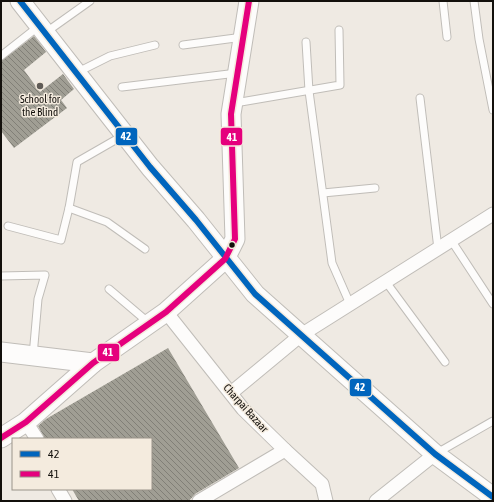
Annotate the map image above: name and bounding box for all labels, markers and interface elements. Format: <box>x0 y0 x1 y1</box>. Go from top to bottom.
marker: School for the Blind <box>35 81 45 91</box>
place label: School for the Blind <box>20 93 61 118</box>
line badge: 42 <box>115 127 138 146</box>
line badge: 41 <box>220 127 243 146</box>
text: 42 <box>120 130 131 142</box>
text: 41 <box>226 131 237 143</box>
unlabelled marker <box>227 240 237 250</box>
line badge: 41 <box>97 343 120 362</box>
text: 41 <box>102 346 113 358</box>
line badge: 42 <box>349 378 372 397</box>
street label: Charpai Bazaar <box>221 381 271 435</box>
text: 42 <box>354 381 365 393</box>
legend <box>12 438 152 490</box>
text: 42 <box>48 447 59 461</box>
text: 41 <box>48 467 60 481</box>

